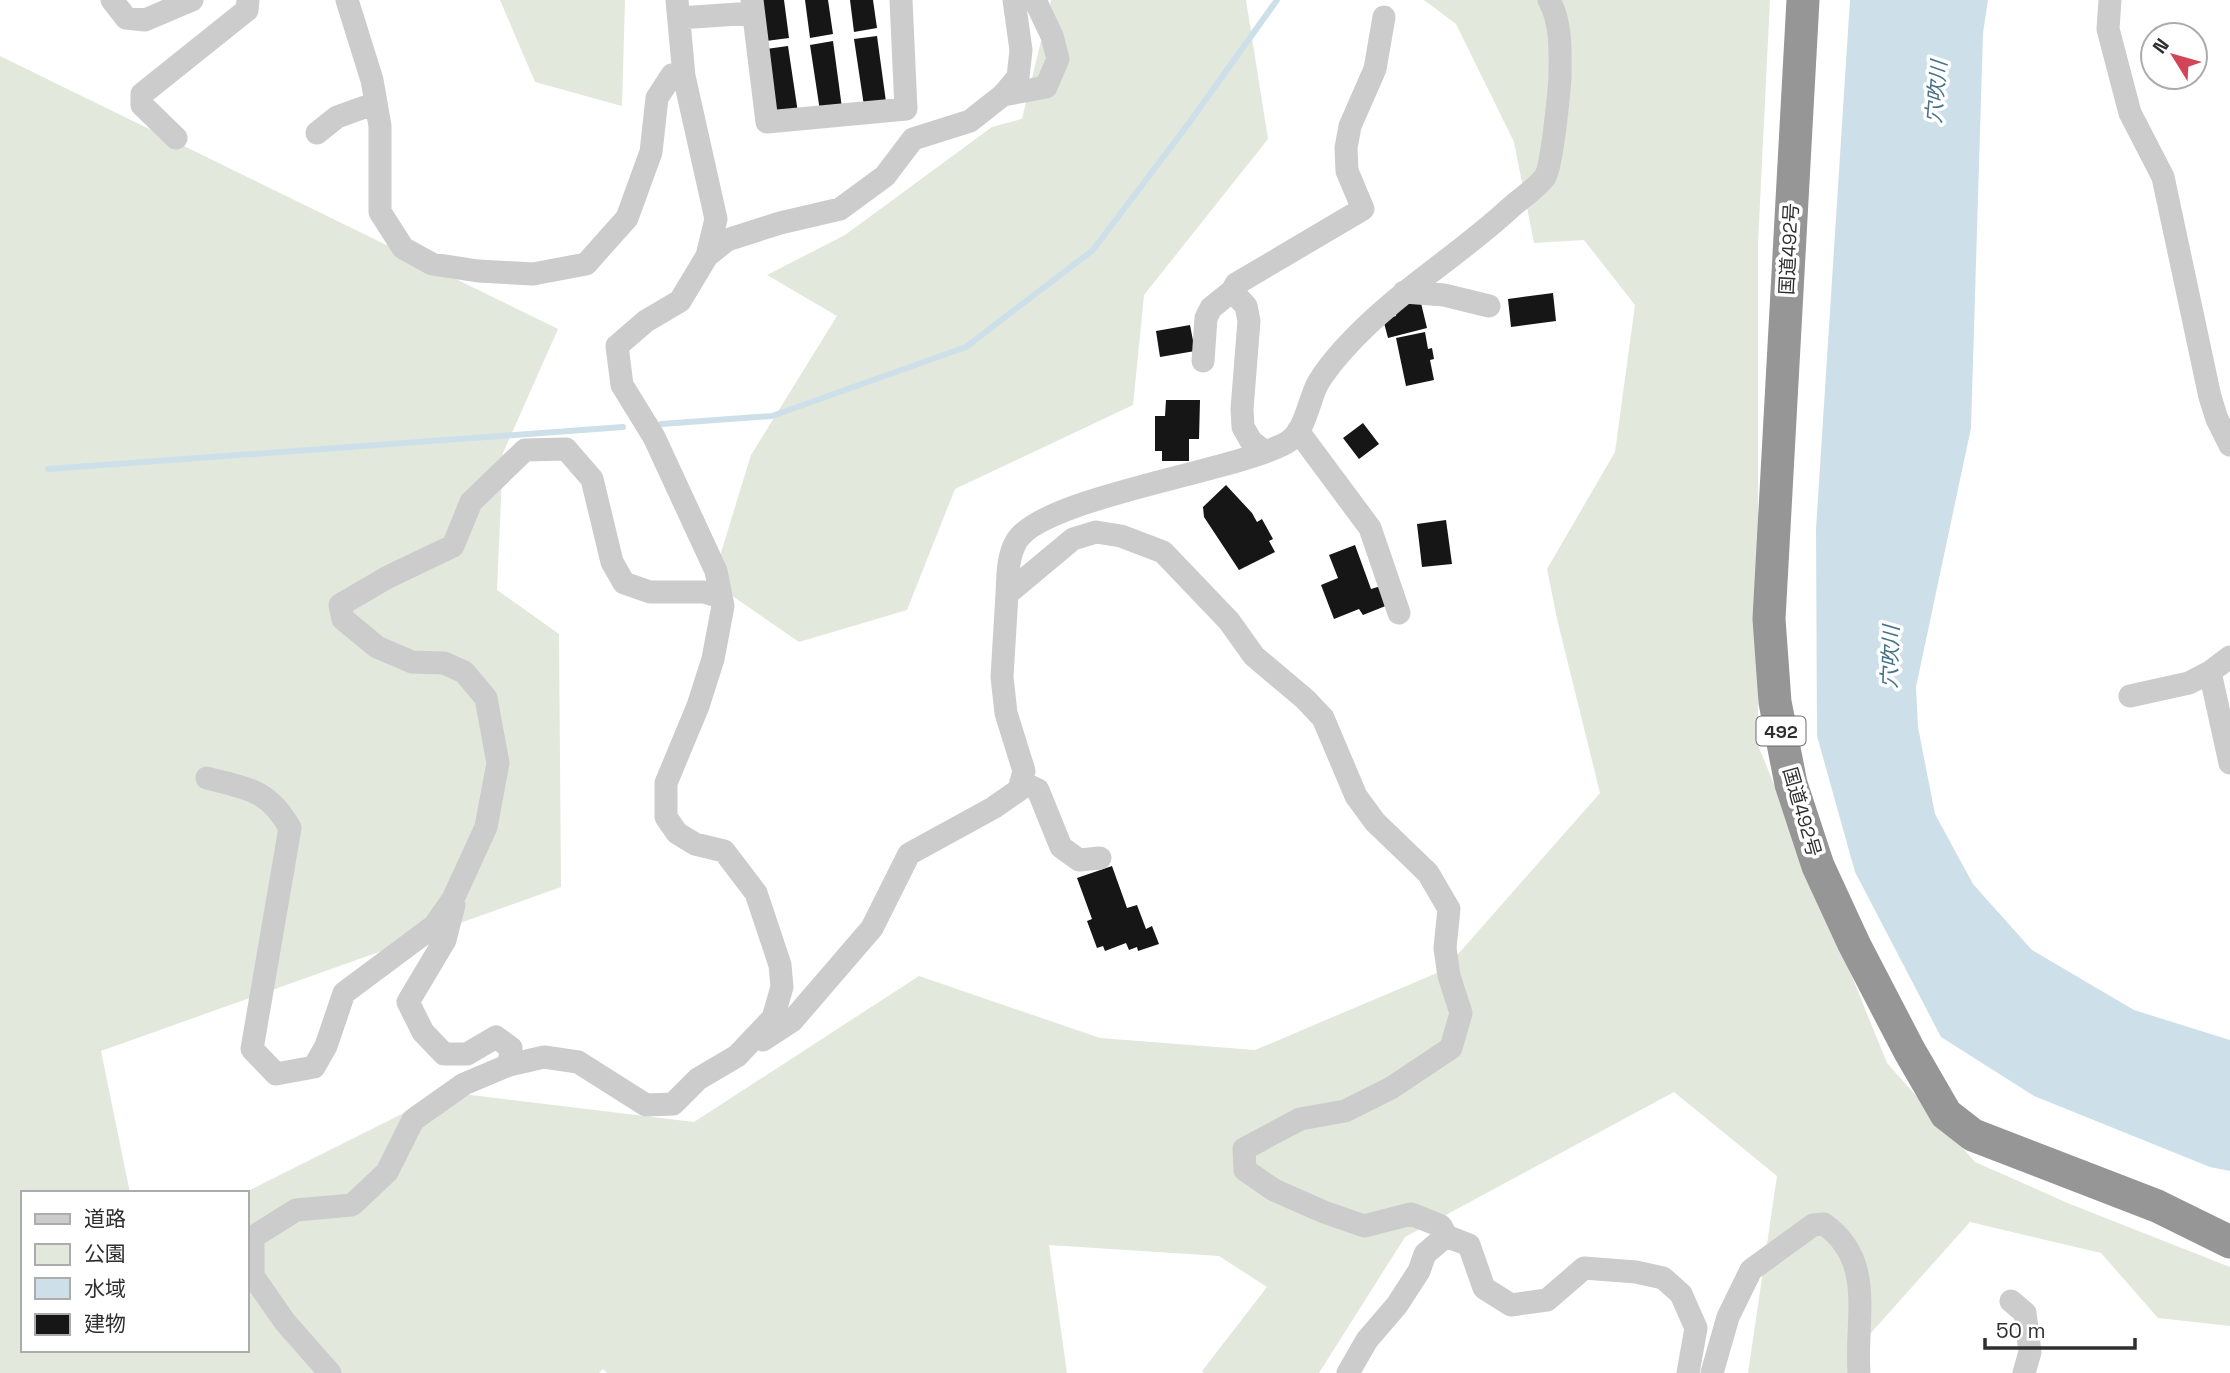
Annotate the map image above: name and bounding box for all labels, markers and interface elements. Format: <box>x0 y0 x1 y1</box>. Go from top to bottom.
north arrow <box>2139 21 2209 91</box>
text: N <box>2147 33 2175 59</box>
water label: 穴吹川 <box>1920 57 1952 125</box>
street label: 国道492号 <box>1774 202 1804 296</box>
water label: 穴吹川 <box>1875 623 1905 689</box>
road number: 492 <box>1756 716 1806 746</box>
street label: 国道492号 <box>1777 764 1827 860</box>
legend <box>21 1191 248 1352</box>
text: 道路 <box>84 1205 126 1232</box>
text: 公園 <box>84 1240 126 1267</box>
text: 水域 <box>84 1275 126 1302</box>
scale bar <box>1985 1306 2136 1350</box>
text: 建物 <box>84 1310 126 1337</box>
text: 50 m <box>1996 1317 2046 1344</box>

